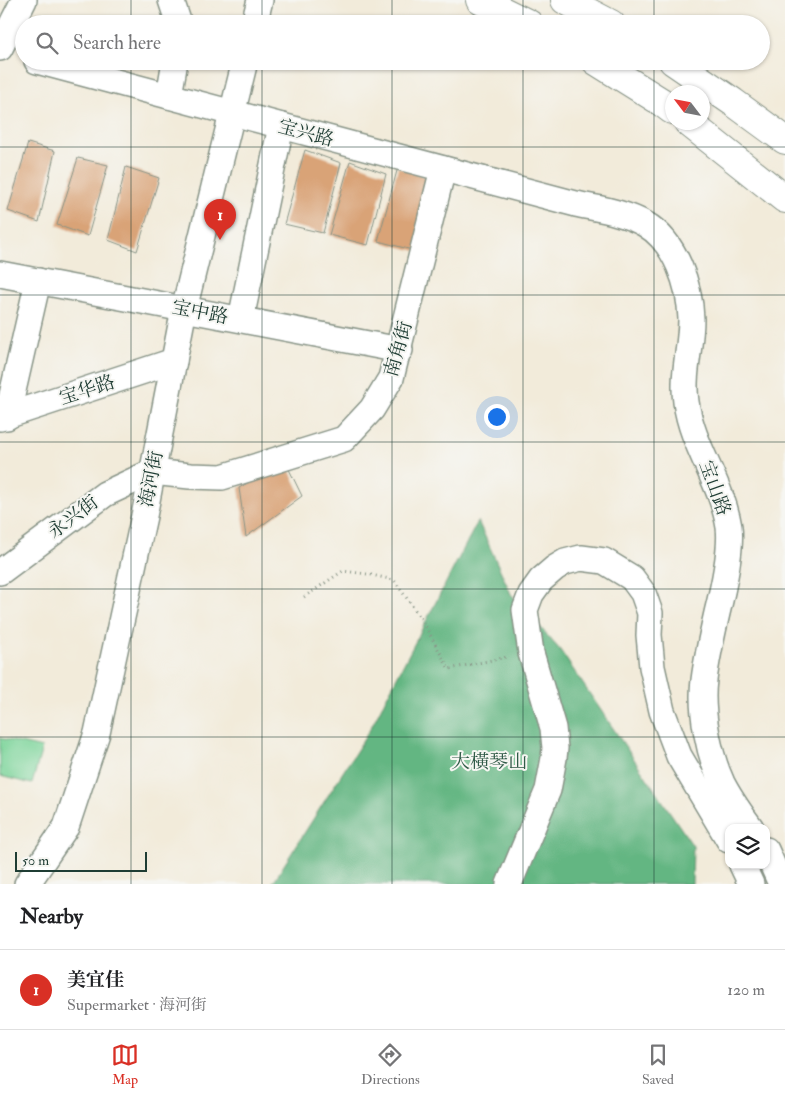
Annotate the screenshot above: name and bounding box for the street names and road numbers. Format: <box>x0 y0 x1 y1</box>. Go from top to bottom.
street label: 宝兴路 <box>275 114 337 152</box>
street label: 宝中路 <box>170 295 230 329</box>
street label: 南角街 <box>379 318 417 380</box>
street label: 宝华路 <box>56 370 118 410</box>
street label: 海河街 <box>134 449 168 509</box>
street label: 宝山路 <box>694 457 736 519</box>
street label: 永兴街 <box>43 490 103 544</box>

